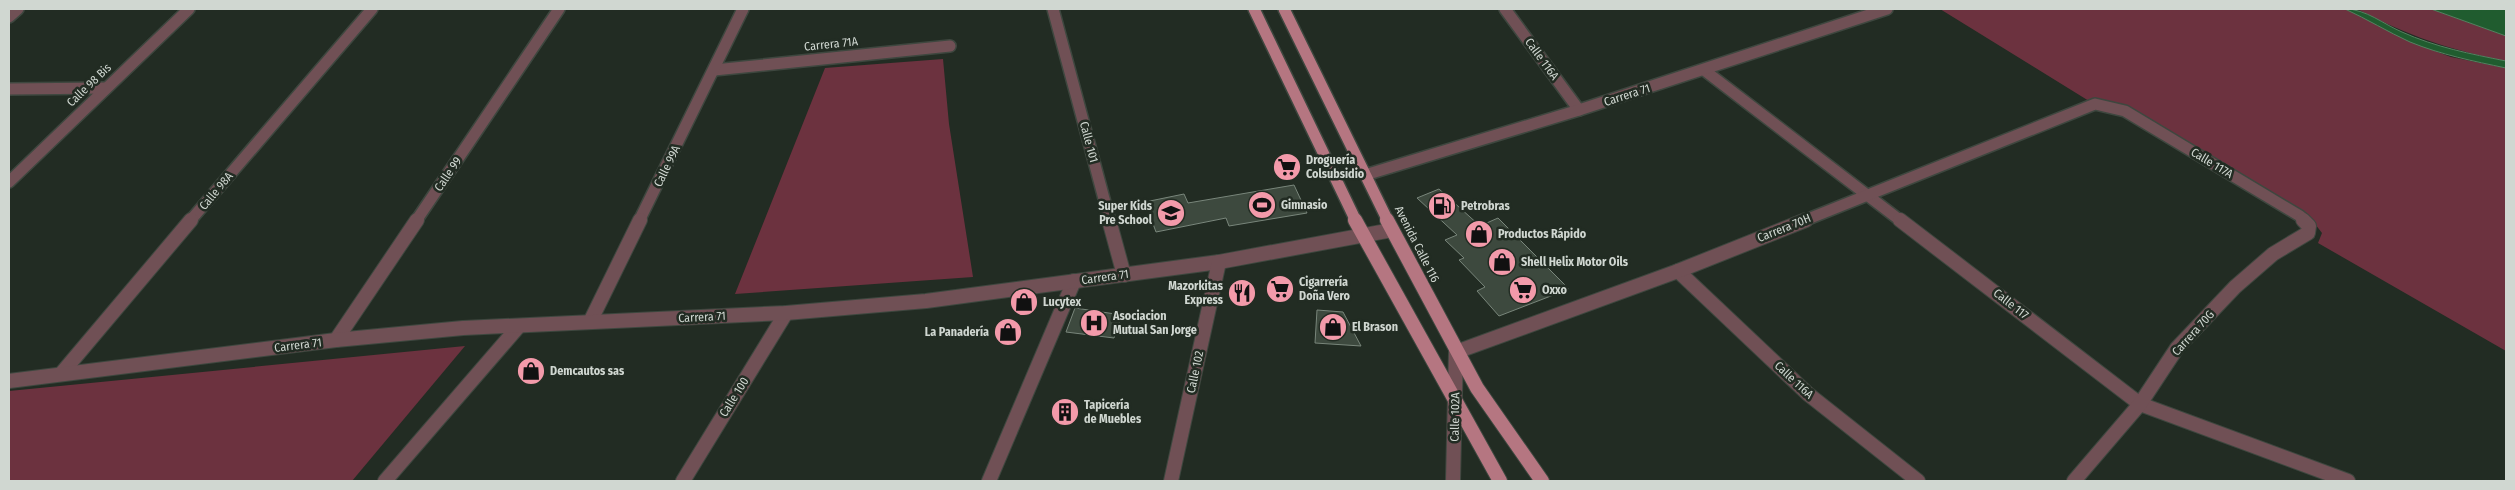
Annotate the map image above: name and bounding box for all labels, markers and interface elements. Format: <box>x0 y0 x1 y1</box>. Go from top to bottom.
street label: Carrera 71A <box>803 34 859 54</box>
street label: Calle 116A <box>1522 35 1562 83</box>
street label: Calle 98 Bis <box>64 60 114 110</box>
street label: Carrera 71 <box>1602 81 1652 109</box>
street label: Calle 101 <box>1077 120 1101 164</box>
street label: Calle 99A <box>651 142 683 189</box>
street label: Calle 117A <box>2188 145 2236 181</box>
supermarket icon: Droguería Colsubsidio <box>1272 152 1302 182</box>
place label: Droguería Colsubsidio <box>1306 153 1365 181</box>
street label: Calle 99 <box>431 154 465 194</box>
street label: Calle 98A <box>196 169 236 213</box>
sports icon: Gimnasio <box>1247 190 1277 220</box>
fuel station icon: Petrobras <box>1427 191 1457 221</box>
school or university icon: Super Kids Pre School <box>1156 198 1186 228</box>
place label: Gimnasio <box>1281 198 1328 212</box>
place label: Super Kids Pre School <box>1098 199 1153 227</box>
place label: Petrobras <box>1461 199 1510 213</box>
street label: Avenida Calle 116 <box>1392 203 1442 285</box>
street label: Carrera 70H <box>1755 211 1813 245</box>
shop icon: Productos Rápido <box>1464 219 1494 249</box>
place label: Productos Rápido <box>1498 227 1587 241</box>
shop icon: Shell Helix Motor Oils <box>1487 247 1517 277</box>
place label: Shell Helix Motor Oils <box>1521 255 1629 269</box>
street label: Carrera 71 <box>1080 267 1130 287</box>
supermarket icon: Cigarrería Doña Vero <box>1265 274 1295 304</box>
place label: Cigarrería Doña Vero <box>1299 275 1350 303</box>
supermarket icon: Oxxo <box>1508 275 1538 305</box>
restaurant icon: Mazorkitas Express <box>1227 278 1257 308</box>
place label: Mazorkitas Express <box>1168 279 1224 307</box>
place label: Oxxo <box>1542 283 1568 297</box>
street label: Calle 117 <box>1991 286 2032 322</box>
shop icon: Lucytex <box>1009 287 1039 317</box>
place label: Lucytex <box>1043 295 1082 309</box>
street label: Carrera 70G <box>2169 307 2217 359</box>
hospital icon: Asociacion Mutual San Jorge <box>1079 308 1109 338</box>
street label: Carrera 71 <box>678 309 726 325</box>
place label: Asociacion Mutual San Jorge <box>1112 309 1197 337</box>
shop icon: El Brason <box>1318 312 1348 342</box>
shop icon: La Panadería <box>993 317 1023 347</box>
place label: El Brason <box>1352 320 1398 334</box>
place label: La Panadería <box>925 325 989 339</box>
street label: Carrera 71 <box>273 335 323 355</box>
street label: Calle 102 <box>1184 350 1206 394</box>
shop icon: Demcautos sas <box>516 356 546 386</box>
street label: Calle 116A <box>1772 358 1817 402</box>
place label: Demcautos sas <box>550 364 625 378</box>
street label: Calle 100 <box>716 375 752 419</box>
street label: Calle 102A <box>1448 392 1462 442</box>
building icon: Tapicería de Muebles <box>1050 397 1080 427</box>
place label: Tapicería de Muebles <box>1084 398 1142 426</box>

